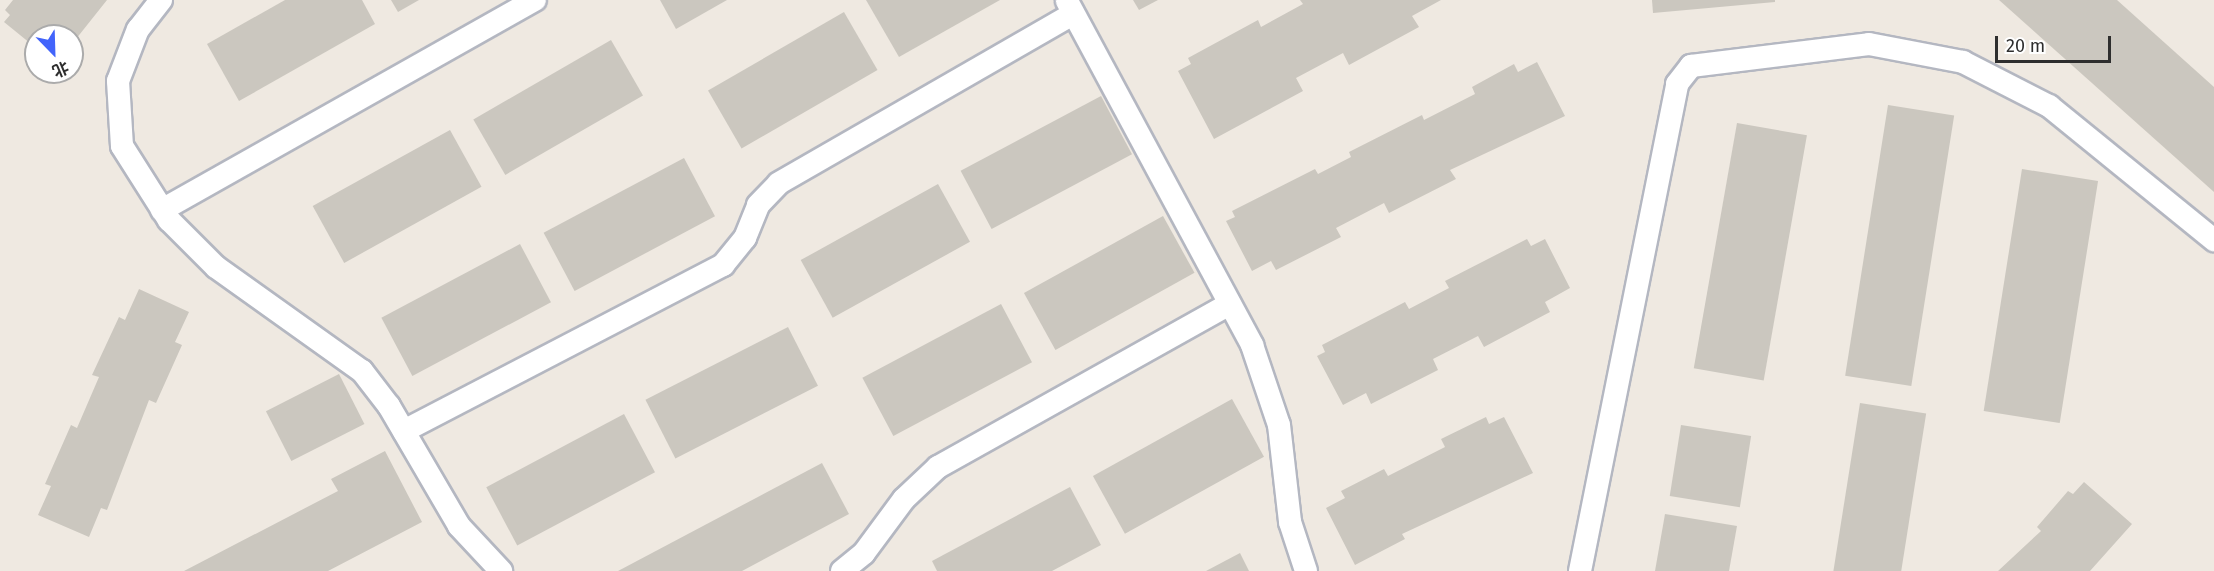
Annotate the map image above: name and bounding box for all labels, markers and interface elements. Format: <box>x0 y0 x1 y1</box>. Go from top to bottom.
north arrow <box>24 24 84 84</box>
scale bar <box>1998 24 2114 62</box>
text: 20 m <box>2006 35 2045 57</box>
text: 北 <box>49 57 72 81</box>

